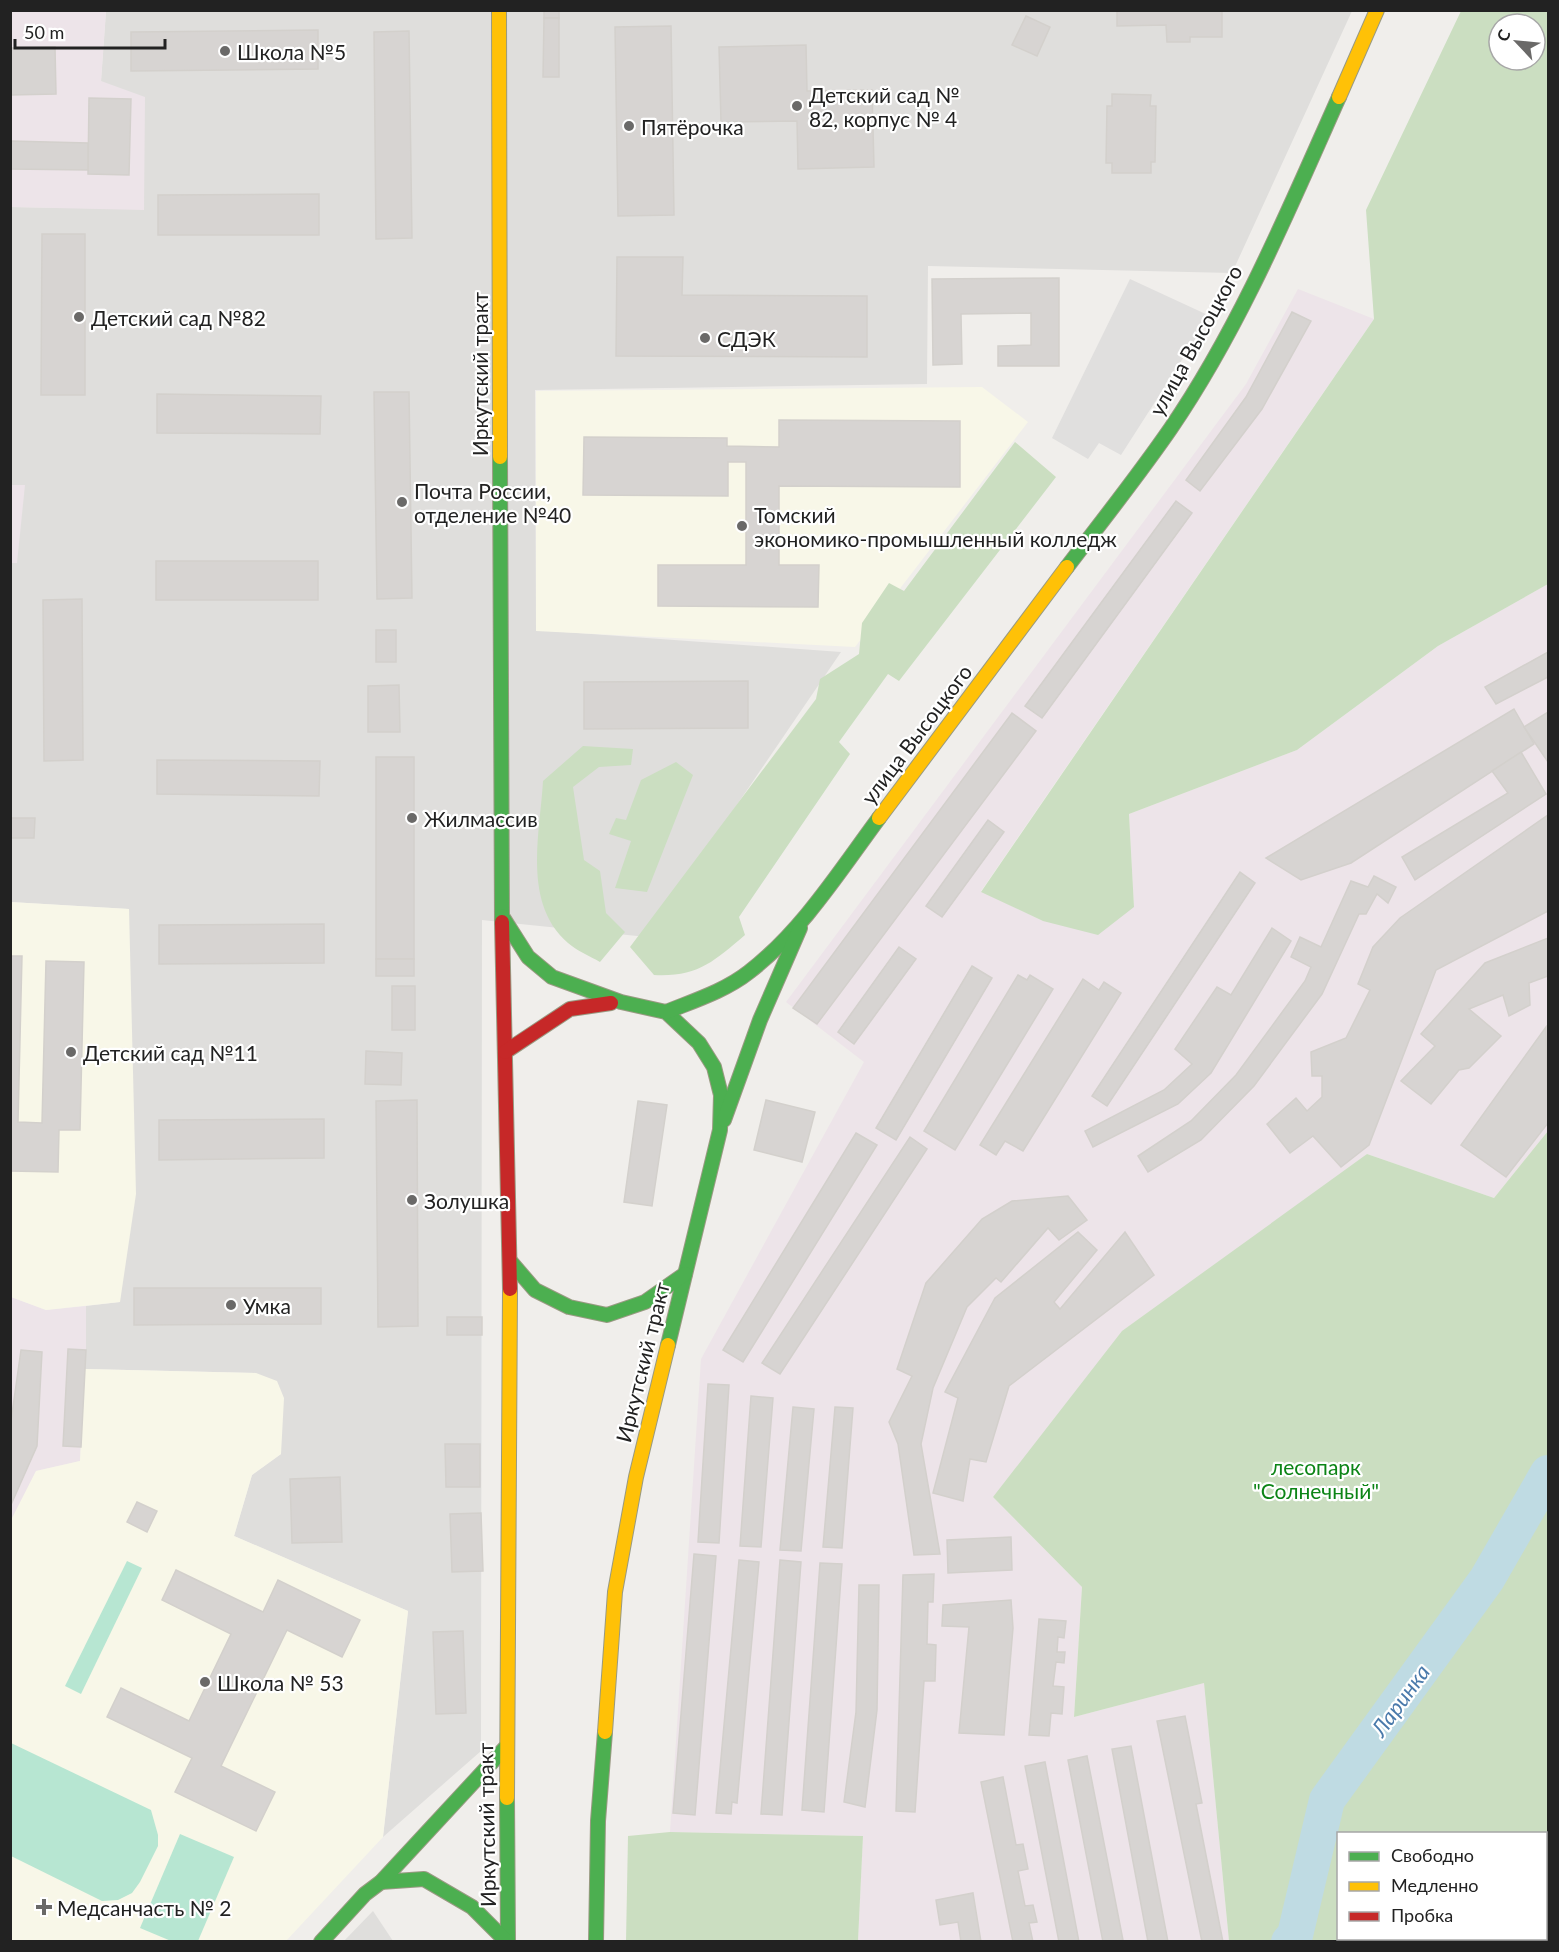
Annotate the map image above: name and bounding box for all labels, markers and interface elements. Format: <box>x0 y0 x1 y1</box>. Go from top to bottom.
scale bar <box>15 12 165 50</box>
north arrow <box>1487 12 1547 72</box>
text: 50 m <box>24 21 64 43</box>
text: С <box>1492 26 1514 44</box>
place label: Школа №5 <box>237 39 346 64</box>
marker: Школа №5 <box>218 44 232 58</box>
place label: Детский сад № 82, корпус № 4 <box>809 82 960 131</box>
marker: Детский сад № 82, корпус № 4 <box>790 99 804 113</box>
place label: Пятёрочка <box>641 114 744 139</box>
marker: Пятёрочка <box>622 119 636 133</box>
street label: улица Высоцкого <box>1143 260 1247 420</box>
street label: Иркутский тракт <box>467 291 492 456</box>
place label: Детский сад №82 <box>91 305 266 330</box>
marker: Детский сад №82 <box>72 310 86 324</box>
place label: СДЭК <box>717 326 776 351</box>
marker: СДЭК <box>698 331 712 345</box>
place label: Почта России, отделение №40 <box>414 478 571 527</box>
marker: Почта России, отделение №40 <box>395 495 409 509</box>
place label: Томский экономико-промышленный колледж <box>754 502 1117 551</box>
marker: Томский экономико-промышленный колледж <box>735 519 749 533</box>
street label: улица Высоцкого <box>855 659 977 809</box>
place label: Жилмассив <box>424 806 538 831</box>
marker: Жилмассив <box>405 811 419 825</box>
place label: Детский сад №11 <box>83 1040 258 1065</box>
marker: Детский сад №11 <box>64 1045 78 1059</box>
place label: Золушка <box>424 1188 509 1213</box>
marker: Золушка <box>405 1193 419 1207</box>
street label: Иркутский тракт <box>610 1279 674 1445</box>
place label: Умка <box>243 1293 291 1318</box>
marker: Умка <box>224 1298 238 1312</box>
park label: лесопарк "Солнечный" <box>1253 1454 1379 1503</box>
water label: Ларинка <box>1364 1659 1435 1742</box>
place label: Школа № 53 <box>217 1670 344 1695</box>
marker: Школа № 53 <box>198 1675 212 1689</box>
street label: Иркутский тракт <box>472 1742 500 1907</box>
legend <box>1337 1832 1547 1940</box>
text: Свободно <box>1391 1844 1474 1866</box>
text: Медленно <box>1391 1874 1479 1896</box>
place label: Медсанчасть № 2 <box>57 1895 231 1920</box>
marker: Медсанчасть № 2 <box>35 1898 53 1916</box>
text: Пробка <box>1391 1904 1453 1926</box>

